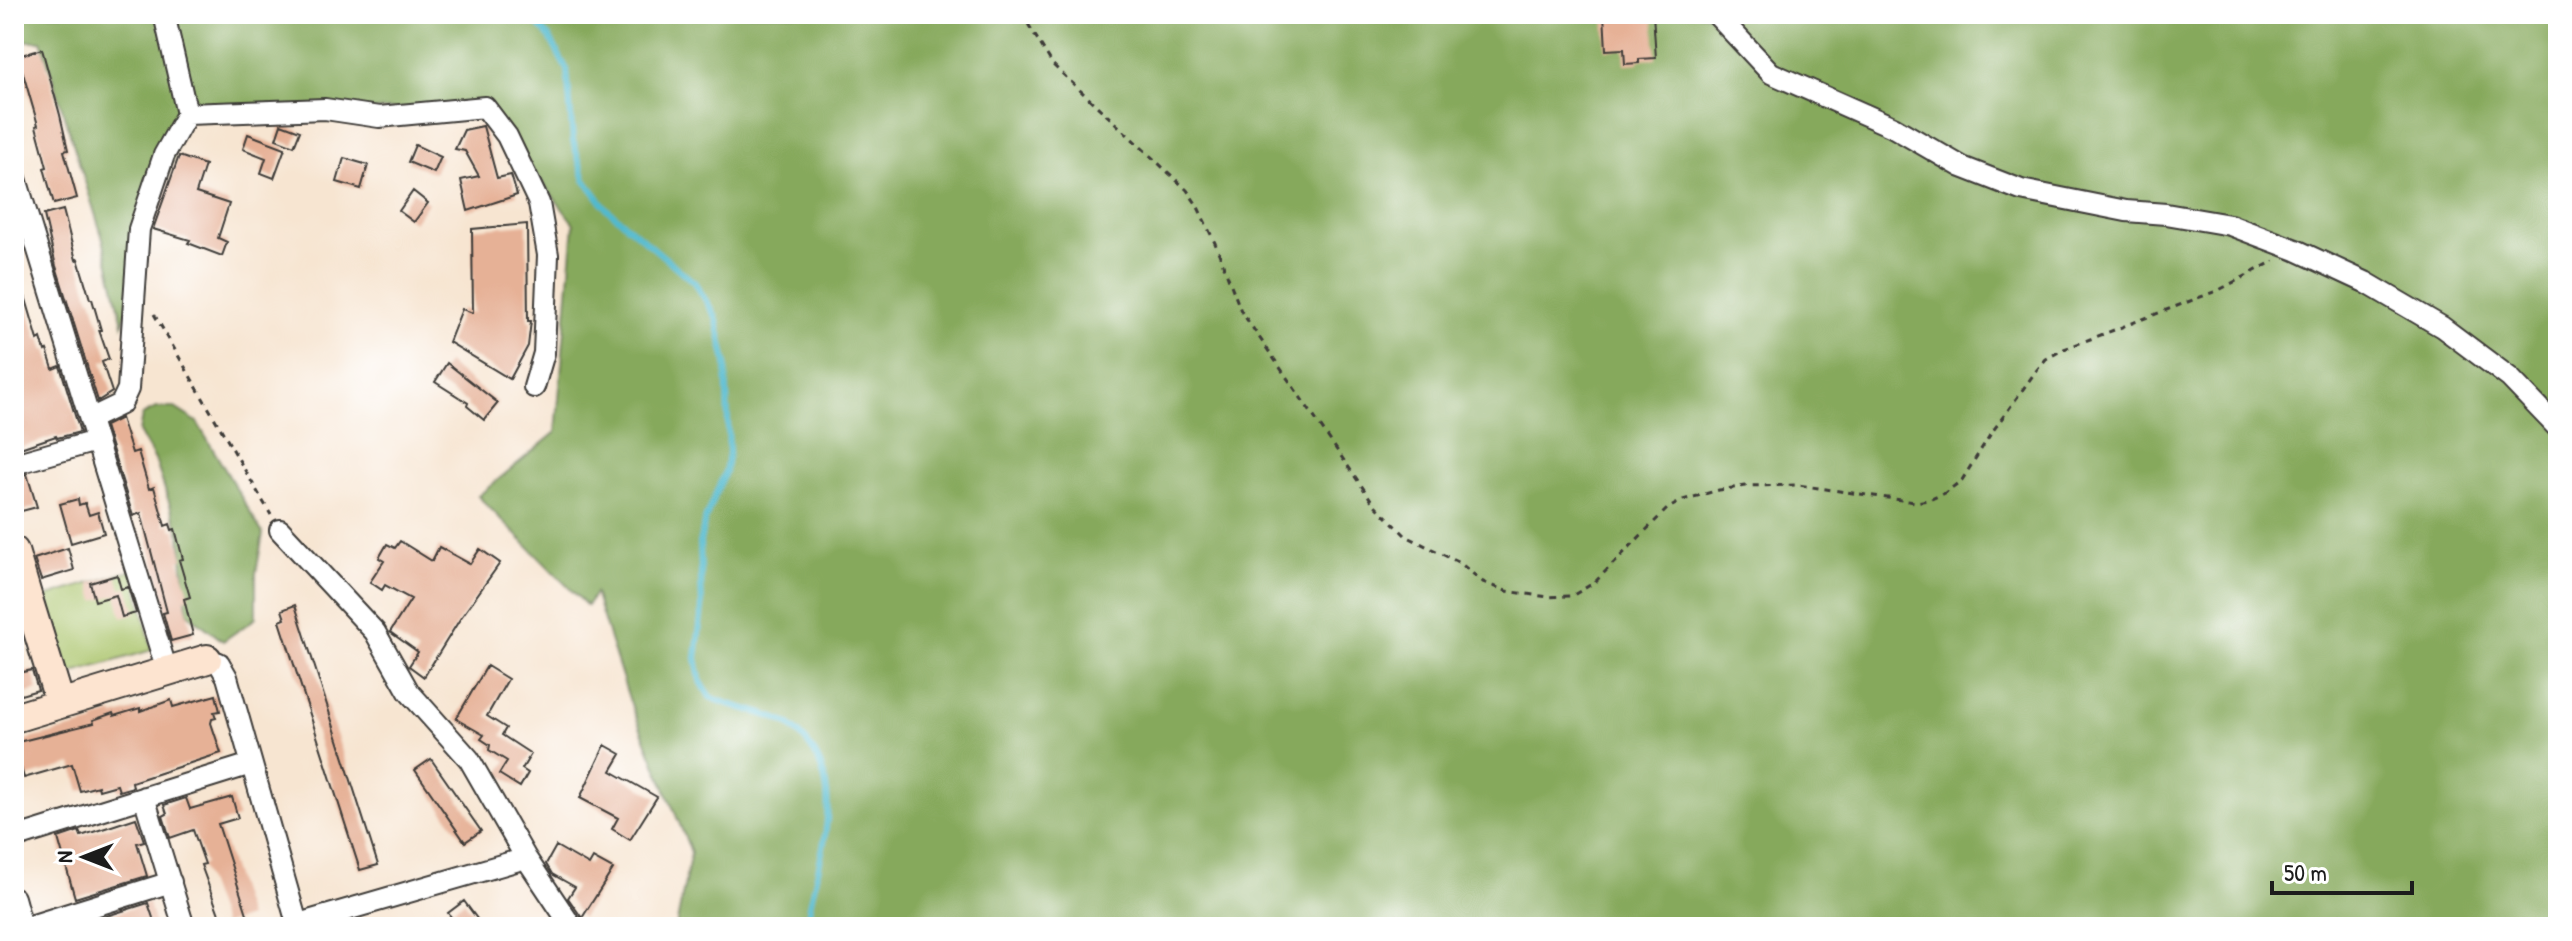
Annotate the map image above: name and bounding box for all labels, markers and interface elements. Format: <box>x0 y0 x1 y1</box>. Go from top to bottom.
north arrow <box>44 817 124 897</box>
scale bar <box>2272 845 2412 895</box>
text: N <box>49 851 79 863</box>
text: 50 m <box>2284 856 2327 888</box>

